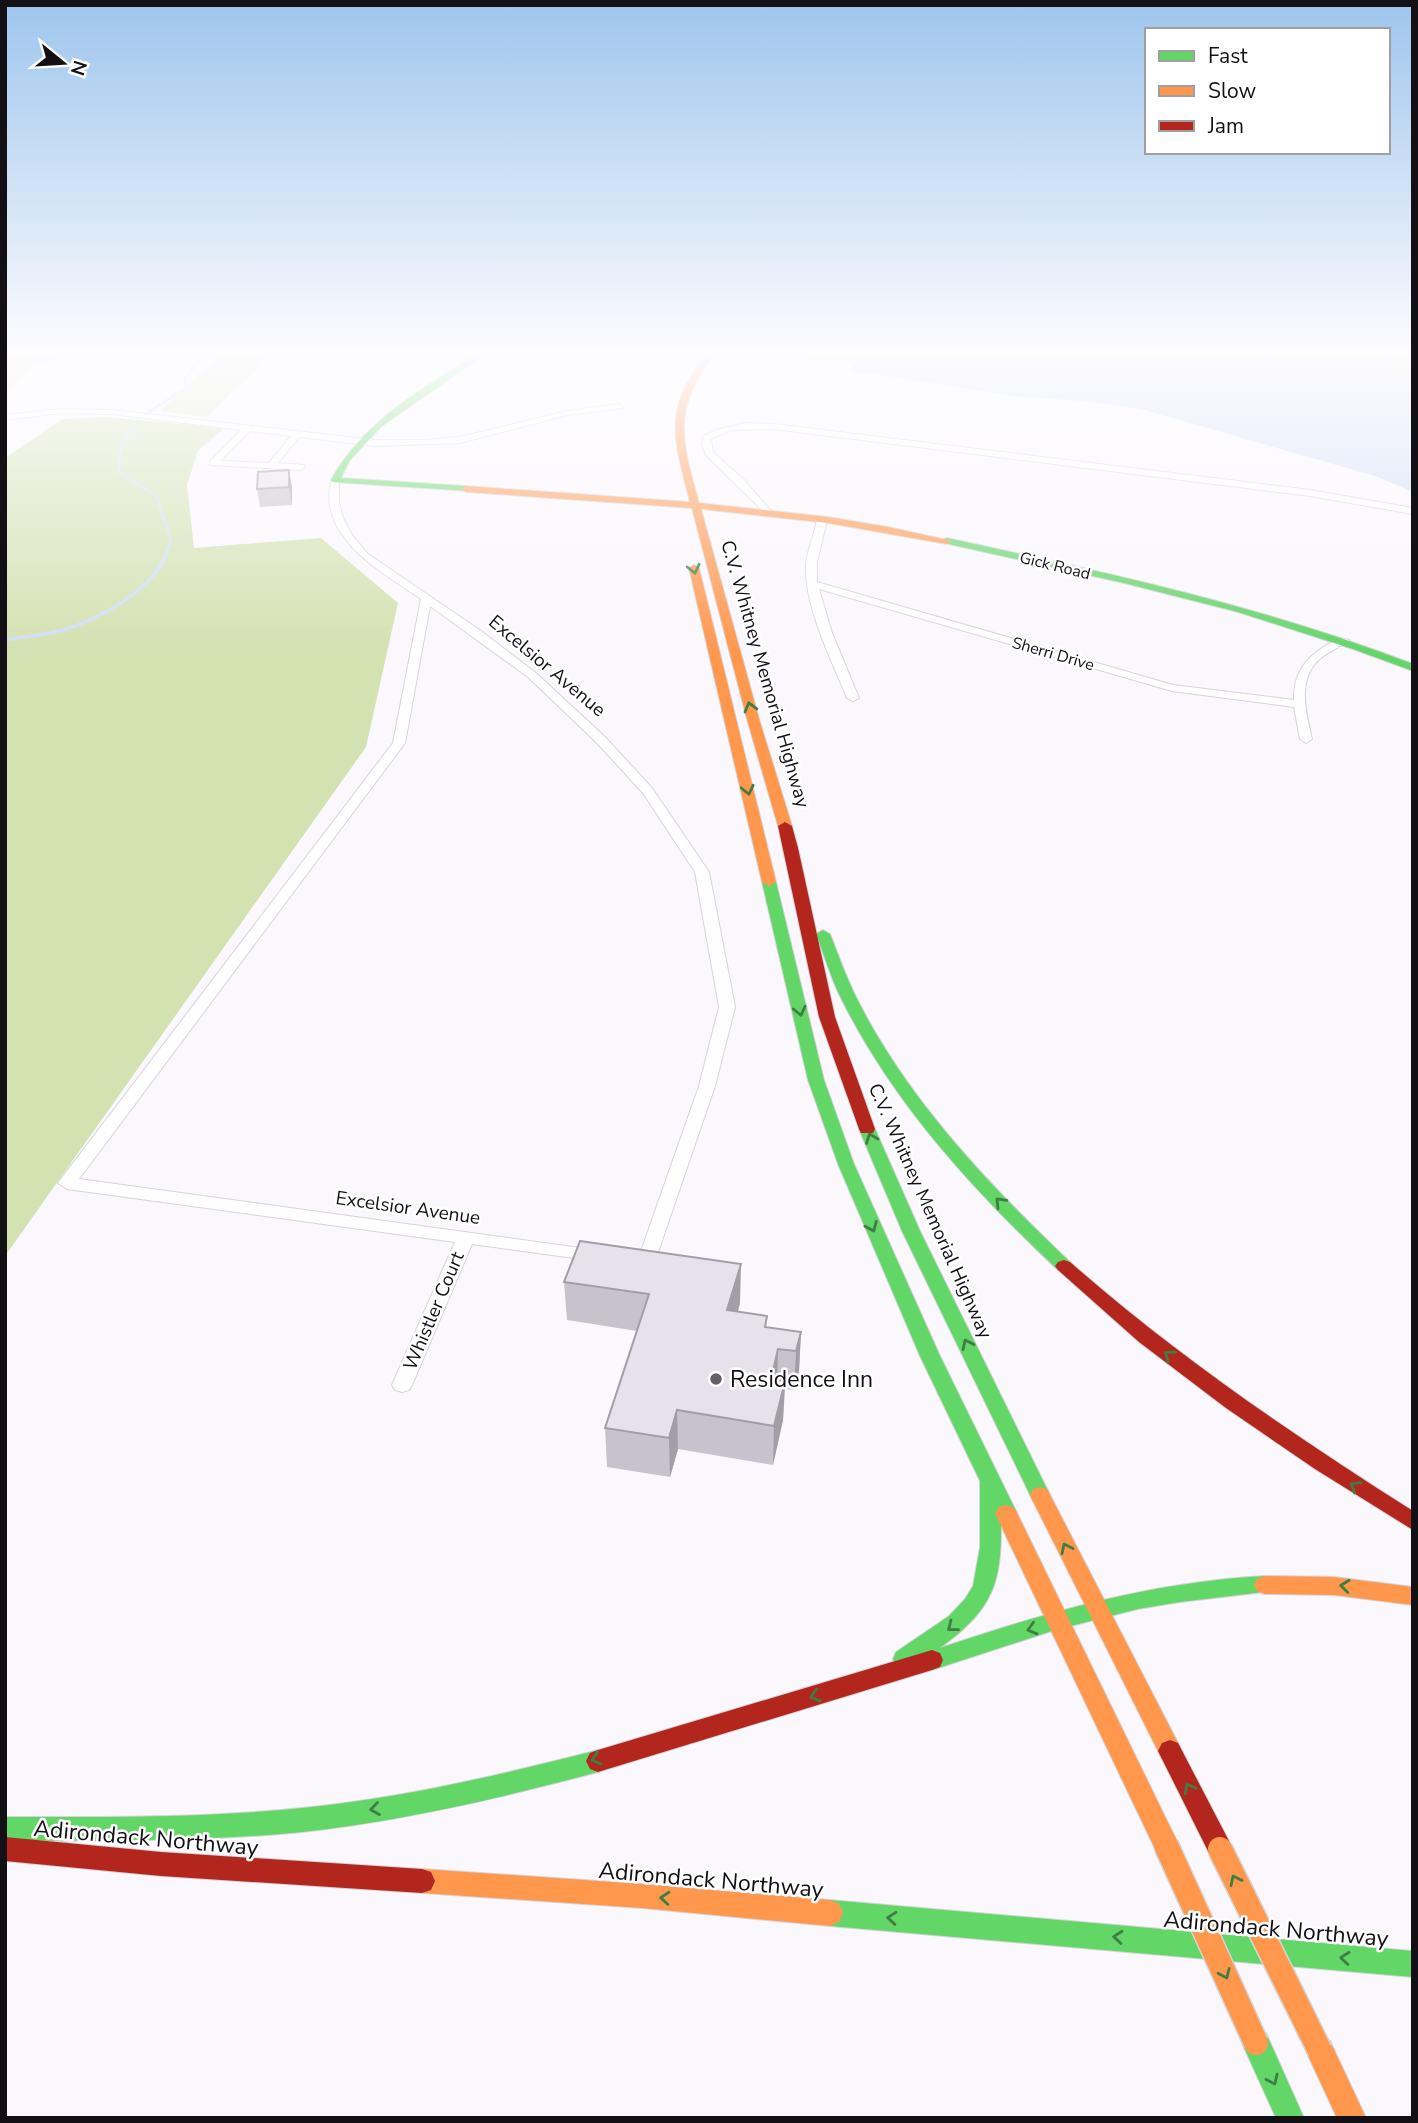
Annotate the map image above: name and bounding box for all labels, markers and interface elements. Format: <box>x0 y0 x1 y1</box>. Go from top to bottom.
north arrow <box>28 28 98 98</box>
legend <box>1145 28 1390 154</box>
text: Fast <box>1208 42 1248 70</box>
text: N <box>64 57 93 79</box>
text: Slow <box>1208 77 1257 105</box>
text: Jam <box>1207 112 1244 140</box>
street label: C.V. Whitney Memorial Highway <box>714 537 816 811</box>
street label: Gick Road <box>1017 547 1093 585</box>
one-way arrow <box>686 563 700 575</box>
street label: Excelsior Avenue <box>483 609 611 723</box>
street label: Sherri Drive <box>1009 632 1097 676</box>
one-way arrow <box>744 701 758 713</box>
one-way arrow <box>739 784 754 796</box>
one-way arrow <box>792 1005 807 1017</box>
street label: C.V. Whitney Memorial Highway <box>862 1079 998 1343</box>
one-way arrow <box>865 1132 879 1144</box>
street label: Excelsior Avenue <box>334 1185 482 1231</box>
one-way arrow <box>996 1198 1009 1211</box>
one-way arrow <box>864 1220 878 1232</box>
street label: Whistler Court <box>397 1247 471 1374</box>
one-way arrow <box>961 1339 975 1351</box>
one-way arrow <box>1164 1350 1177 1363</box>
place label: Residence Inn <box>730 1364 873 1395</box>
marker: Residence Inn <box>708 1371 724 1387</box>
one-way arrow <box>1349 1481 1362 1494</box>
one-way arrow <box>1061 1543 1075 1555</box>
one-way arrow <box>1339 1579 1351 1594</box>
one-way arrow <box>947 1618 960 1631</box>
one-way arrow <box>1026 1620 1038 1635</box>
one-way arrow <box>809 1688 821 1702</box>
one-way arrow <box>591 1751 603 1766</box>
one-way arrow <box>1183 1783 1197 1795</box>
one-way arrow <box>369 1801 380 1816</box>
street label: Adirondack Northway <box>32 1813 260 1863</box>
street label: Adirondack Northway <box>597 1855 825 1905</box>
one-way arrow <box>1229 1875 1243 1887</box>
one-way arrow <box>659 1891 670 1906</box>
street label: Adirondack Northway <box>1162 1904 1390 1954</box>
one-way arrow <box>886 1910 897 1925</box>
one-way arrow <box>1112 1930 1123 1945</box>
one-way arrow <box>1339 1950 1351 1965</box>
one-way arrow <box>1217 1967 1231 1980</box>
one-way arrow <box>1265 2073 1279 2085</box>

